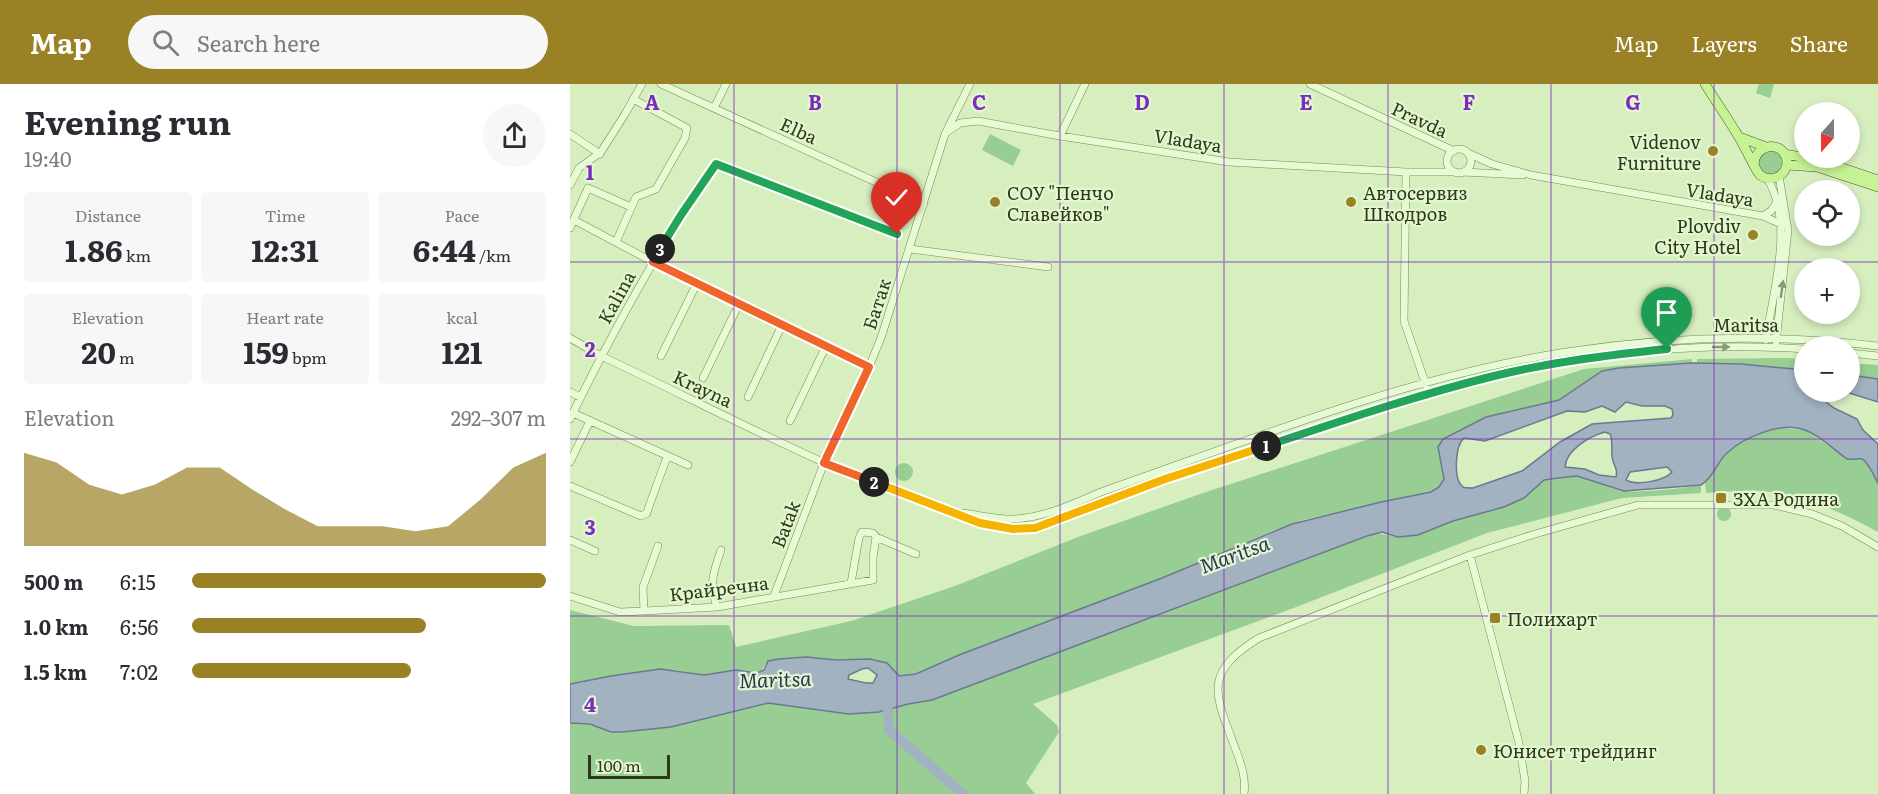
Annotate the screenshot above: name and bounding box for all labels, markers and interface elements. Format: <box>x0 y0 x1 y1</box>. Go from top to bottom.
search box <box>128 15 548 69</box>
text: Map <box>30 21 92 63</box>
icon: search <box>149 26 182 59</box>
text: Search here <box>197 26 320 59</box>
text: Map <box>1614 27 1659 58</box>
text: Layers <box>1692 27 1757 58</box>
text: Share <box>1790 27 1848 58</box>
text: A <box>644 86 660 116</box>
text: B <box>808 86 822 116</box>
text: C <box>972 86 986 116</box>
text: D <box>1134 86 1150 116</box>
text: E <box>1299 86 1313 116</box>
text: F <box>1463 86 1476 116</box>
text: G <box>1625 86 1641 116</box>
street label: Pravda <box>1387 94 1453 144</box>
text: Evening run <box>24 96 231 145</box>
north arrow <box>1794 102 1860 168</box>
map controls <box>1794 102 1860 402</box>
button: share <box>483 104 546 167</box>
street label: Elba <box>776 110 822 150</box>
street label: Vladaya <box>1152 121 1224 159</box>
place label: Videnov Furniture <box>1617 128 1701 176</box>
text: 19:40 <box>24 143 71 173</box>
marker: Videnov Furniture <box>1706 144 1720 158</box>
text: 1 <box>586 156 594 186</box>
pin <box>871 172 922 234</box>
street label: Vladaya <box>1684 175 1756 213</box>
place label: СОУ "Пенчо Славейков" <box>1007 179 1114 227</box>
place label: Автосервиз Шкодров <box>1363 179 1468 227</box>
button: locate <box>1794 180 1860 246</box>
icon: check <box>880 181 913 214</box>
marker: СОУ "Пенчо Славейков" <box>988 195 1002 209</box>
marker: Автосервиз Шкодров <box>1344 195 1358 209</box>
text: Distance <box>75 203 141 227</box>
text: Time <box>265 203 305 227</box>
text: Pace <box>445 203 479 227</box>
place label: Plovdiv City Hotel <box>1654 212 1741 260</box>
text: 1.86 <box>65 227 123 271</box>
text: 12:31 <box>251 227 319 271</box>
text: 6:44 <box>413 227 476 271</box>
marker: Plovdiv City Hotel <box>1746 228 1760 242</box>
pin: 3 <box>645 234 675 264</box>
text: 3 <box>656 237 664 261</box>
text: km <box>123 243 151 267</box>
text: /km <box>476 243 511 267</box>
button: + <box>1794 258 1860 324</box>
street label: Kalina <box>590 265 642 328</box>
street label: Батак <box>855 275 897 333</box>
one-way arrow <box>1777 279 1786 298</box>
pin <box>1641 287 1692 349</box>
icon: arrive <box>1650 296 1683 329</box>
text: Elevation <box>72 305 144 329</box>
text: Heart rate <box>246 305 324 329</box>
text: kcal <box>446 305 478 329</box>
street label: Maritsa <box>1713 311 1779 338</box>
text: 20 <box>81 329 116 373</box>
text: 159 <box>243 329 289 373</box>
text: 121 <box>442 329 482 373</box>
text: 2 <box>585 333 596 363</box>
button: − <box>1794 336 1860 402</box>
one-way arrow <box>1711 342 1730 351</box>
text: m <box>116 345 135 369</box>
text: bpm <box>289 345 327 369</box>
street label: Krayna <box>669 362 737 414</box>
text: Elevation <box>24 402 114 432</box>
text: 292–307 m <box>451 402 546 432</box>
pin: 1 <box>1251 431 1281 461</box>
text: 1 <box>1263 434 1269 458</box>
pin: 2 <box>859 467 889 497</box>
text: 2 <box>870 470 878 494</box>
place label: ЗХА Родина <box>1733 485 1839 512</box>
marker: ЗХА Родина <box>1714 491 1728 505</box>
street label: Batak <box>764 495 807 552</box>
text: 3 <box>584 511 596 541</box>
water label: Maritsa <box>1195 526 1274 580</box>
text: 500 m <box>24 566 83 596</box>
text: 6:15 <box>120 566 156 596</box>
street label: Крайречна <box>668 568 771 607</box>
place label: Полихарт <box>1507 605 1598 632</box>
text: 1.0 km <box>24 611 89 641</box>
text: 6:56 <box>120 611 158 641</box>
marker: Полихарт <box>1488 611 1502 625</box>
text: 1.5 km <box>24 656 87 686</box>
text: 7:02 <box>120 656 158 686</box>
water label: Maritsa <box>738 662 812 694</box>
text: 4 <box>584 688 596 718</box>
place label: Юнисет трейдинг <box>1493 737 1657 764</box>
marker: Юнисет трейдинг <box>1474 743 1488 757</box>
scale bar <box>588 752 670 780</box>
text: 100 m <box>597 753 641 777</box>

